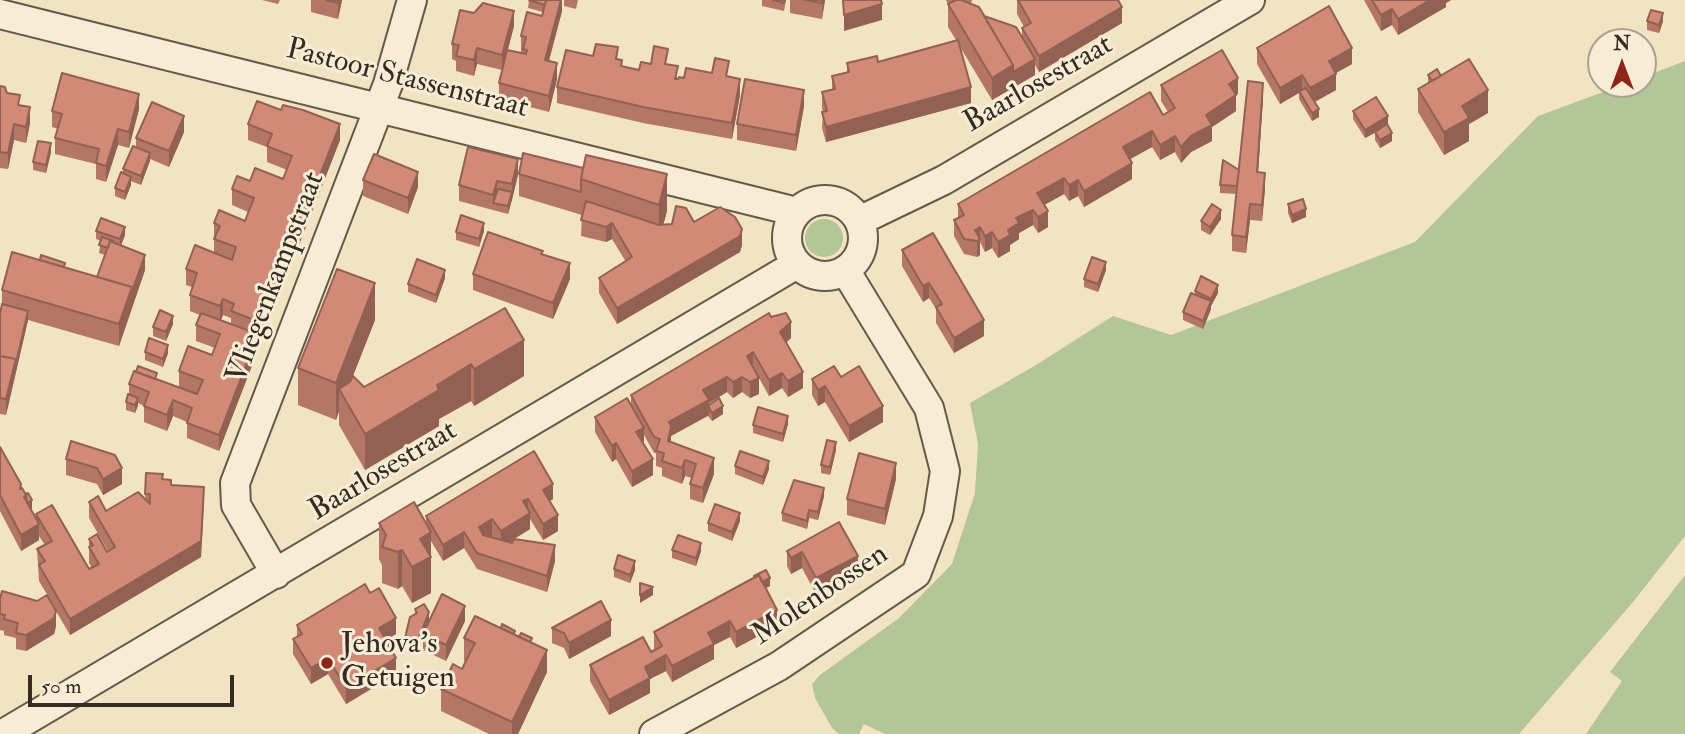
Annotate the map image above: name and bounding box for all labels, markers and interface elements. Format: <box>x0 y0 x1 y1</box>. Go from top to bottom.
street label: Baarlosestraat <box>958 28 1120 142</box>
north arrow <box>1587 28 1657 98</box>
street label: Pastoor Stassenstraat <box>282 32 532 128</box>
text: N <box>1613 32 1631 56</box>
street label: Vliegenkampstraat <box>220 167 334 389</box>
street label: Baarlosestraat <box>304 414 464 530</box>
street label: Molenbossen <box>746 537 896 655</box>
place label: Jehova's Getuigen <box>341 628 455 698</box>
marker: Jehova's Getuigen <box>319 655 335 671</box>
scale bar <box>32 660 238 704</box>
text: 50 m <box>41 673 82 700</box>

